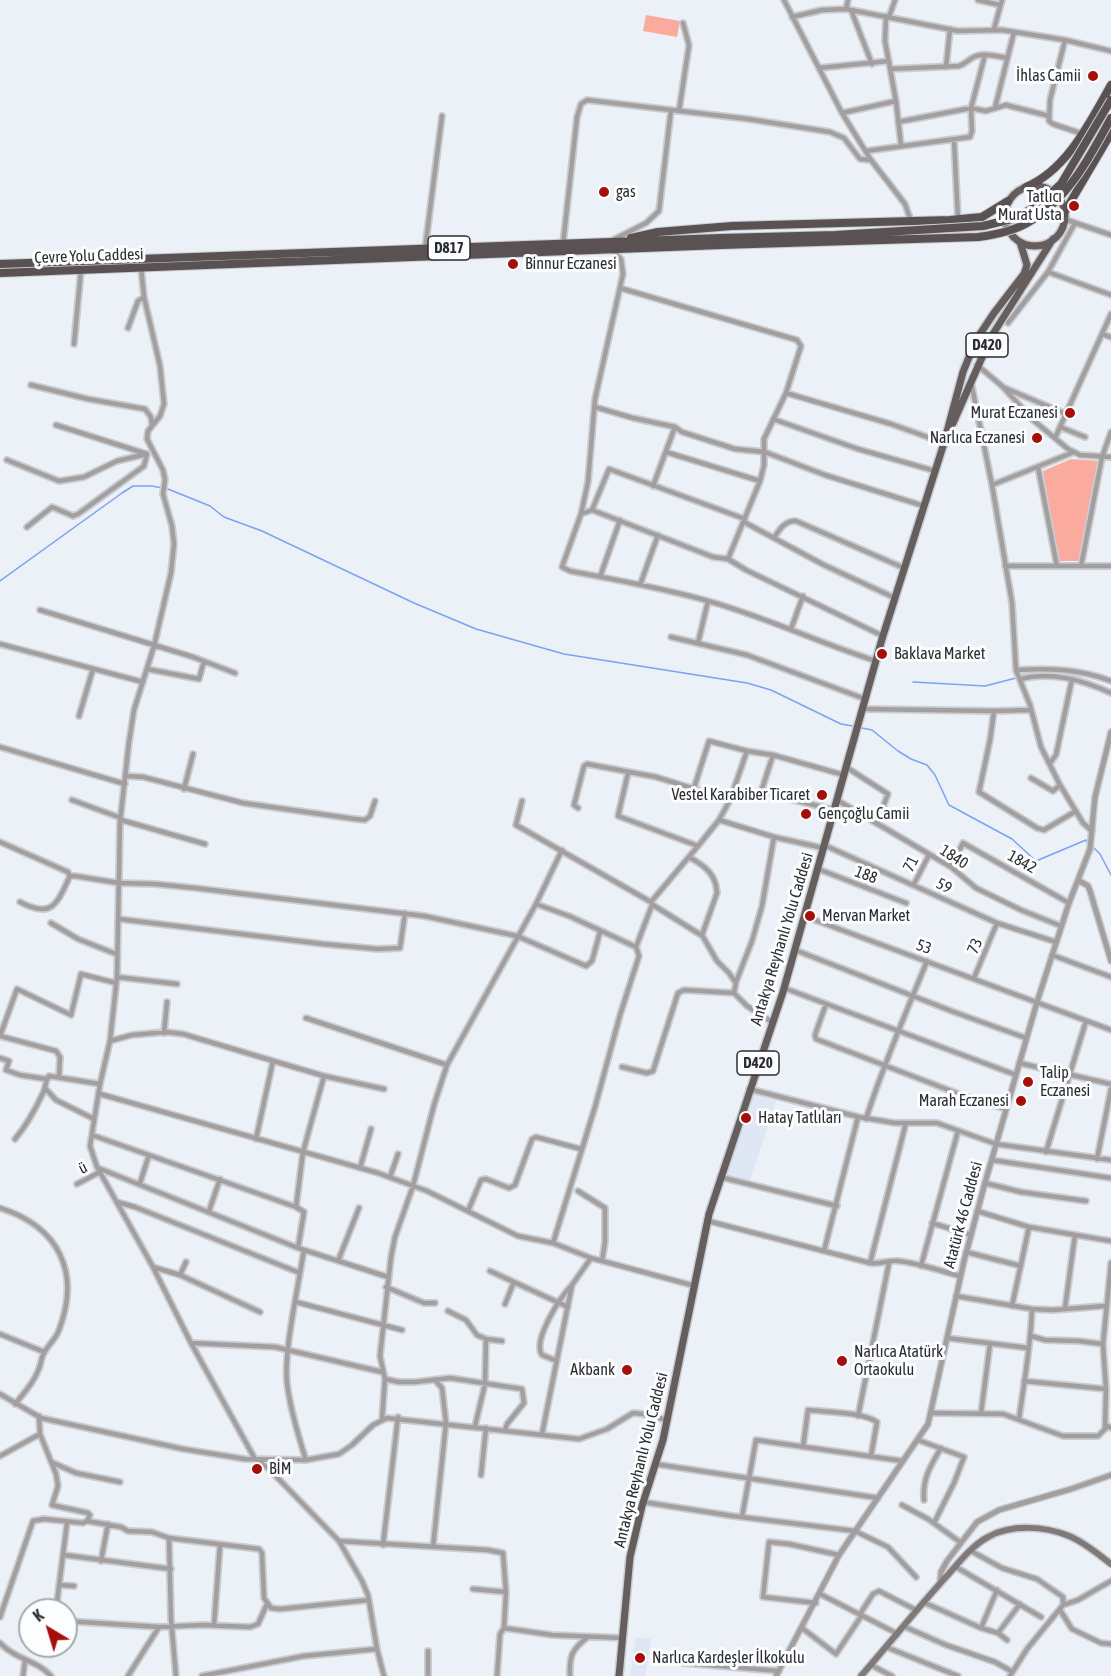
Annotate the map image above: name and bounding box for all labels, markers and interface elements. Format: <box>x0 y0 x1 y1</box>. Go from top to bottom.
place label: İhlas Camii <box>1016 66 1081 86</box>
marker: İhlas Camii <box>1086 69 1100 83</box>
place label: gas <box>616 182 636 202</box>
marker: gas <box>597 185 611 199</box>
place label: Tatlıcı Murat Usta <box>998 187 1062 225</box>
marker: Tatlıcı Murat Usta <box>1067 199 1081 213</box>
road number: D817 <box>428 236 470 260</box>
street label: Çevre Yolu Caddesi <box>34 244 144 268</box>
place label: Binnur Eczanesi <box>525 254 617 274</box>
marker: Binnur Eczanesi <box>506 257 520 271</box>
road number: D420 <box>966 333 1008 357</box>
place label: Murat Eczanesi <box>971 403 1058 423</box>
marker: Murat Eczanesi <box>1063 406 1077 420</box>
place label: Narlıca Eczanesi <box>930 428 1025 448</box>
marker: Narlıca Eczanesi <box>1030 431 1044 445</box>
place label: Baklava Market <box>894 644 985 664</box>
marker: Baklava Market <box>875 647 889 661</box>
place label: Vestel Karabiber Ticaret <box>671 785 810 805</box>
marker: Vestel Karabiber Ticaret <box>815 788 829 802</box>
place label: Gençoğlu Camii <box>818 804 910 824</box>
marker: Gençoğlu Camii <box>799 807 813 821</box>
street label: 1840 <box>936 841 972 873</box>
street label: 1842 <box>1004 846 1040 878</box>
street label: Antakya Reyhanlı Yolu Caddesi <box>747 850 817 1028</box>
street label: 71 <box>899 853 923 875</box>
street label: 188 <box>852 862 880 888</box>
street label: 59 <box>933 874 955 898</box>
place label: Mervan Market <box>822 906 910 926</box>
marker: Mervan Market <box>803 909 817 923</box>
street label: 53 <box>914 935 934 959</box>
street label: 73 <box>963 935 987 957</box>
road number: D420 <box>737 1051 779 1075</box>
place label: Talip Eczanesi <box>1040 1063 1090 1101</box>
marker: Talip Eczanesi <box>1021 1075 1035 1089</box>
place label: Marah Eczanesi <box>919 1091 1009 1111</box>
marker: Marah Eczanesi <box>1014 1094 1028 1108</box>
place label: Hatay Tatlıları <box>758 1108 842 1128</box>
marker: Hatay Tatlıları <box>739 1111 753 1125</box>
street label: ü <box>75 1158 91 1178</box>
street label: Atatürk 46 Caddesi <box>940 1159 986 1271</box>
place label: Narlıca Atatürk Ortaokulu <box>854 1342 943 1380</box>
marker: Narlıca Atatürk Ortaokulu <box>835 1354 849 1368</box>
place label: Akbank <box>570 1360 615 1380</box>
marker: Akbank <box>620 1363 634 1377</box>
street label: Antakya Reyhanlı Yolu Caddesi <box>610 1370 672 1550</box>
place label: BİM <box>269 1459 291 1479</box>
marker: BİM <box>250 1462 264 1476</box>
north arrow <box>18 1598 78 1658</box>
text: K <box>30 1606 47 1625</box>
place label: Narlıca Kardeşler İlkokulu <box>652 1648 805 1668</box>
marker: Narlıca Kardeşler İlkokulu <box>633 1651 647 1665</box>

